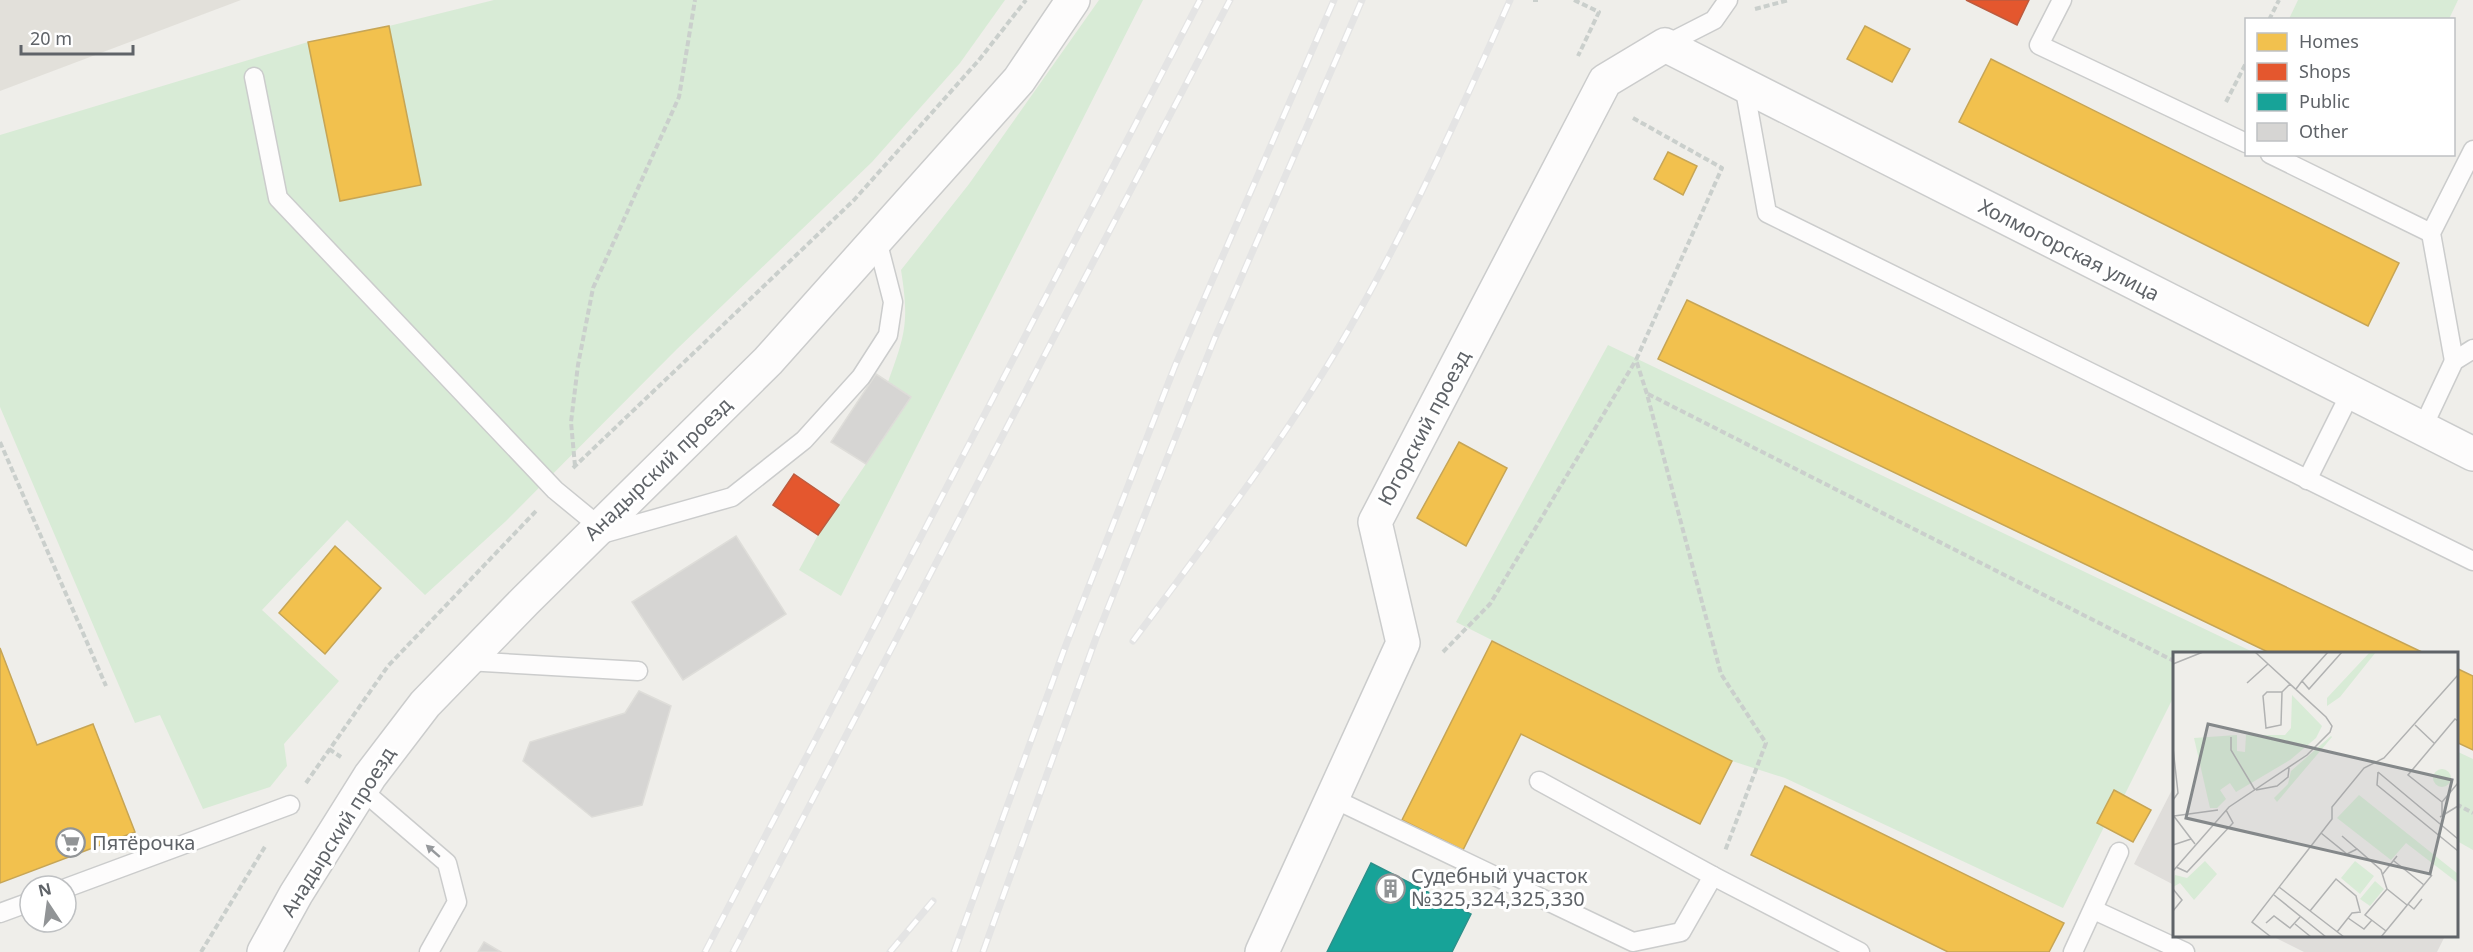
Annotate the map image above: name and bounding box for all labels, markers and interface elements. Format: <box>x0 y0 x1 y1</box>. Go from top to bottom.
scale bar <box>21 18 134 56</box>
legend <box>2245 18 2455 156</box>
text: 20 m <box>30 26 72 50</box>
text: Homes <box>2299 29 2359 53</box>
text: Shops <box>2299 59 2351 83</box>
text: Public <box>2299 89 2350 113</box>
text: Other <box>2299 119 2349 143</box>
street label: Холмогорская улица <box>1974 192 2164 307</box>
street label: Югорский проезд <box>1371 345 1476 510</box>
street label: Анадырский проезд <box>578 391 737 546</box>
inset map <box>2173 652 2458 937</box>
street label: Анадырский проезд <box>274 742 401 922</box>
supermarket icon: Пятёрочка <box>55 827 87 859</box>
place label: Пятёрочка <box>92 829 195 856</box>
one-way arrow <box>426 845 441 858</box>
place label: Судебный участок №325,324,325,330 <box>1411 862 1588 912</box>
building icon: Судебный участок №325,324,325,330 <box>1374 872 1406 904</box>
north arrow <box>18 874 78 934</box>
text: N <box>36 877 53 902</box>

